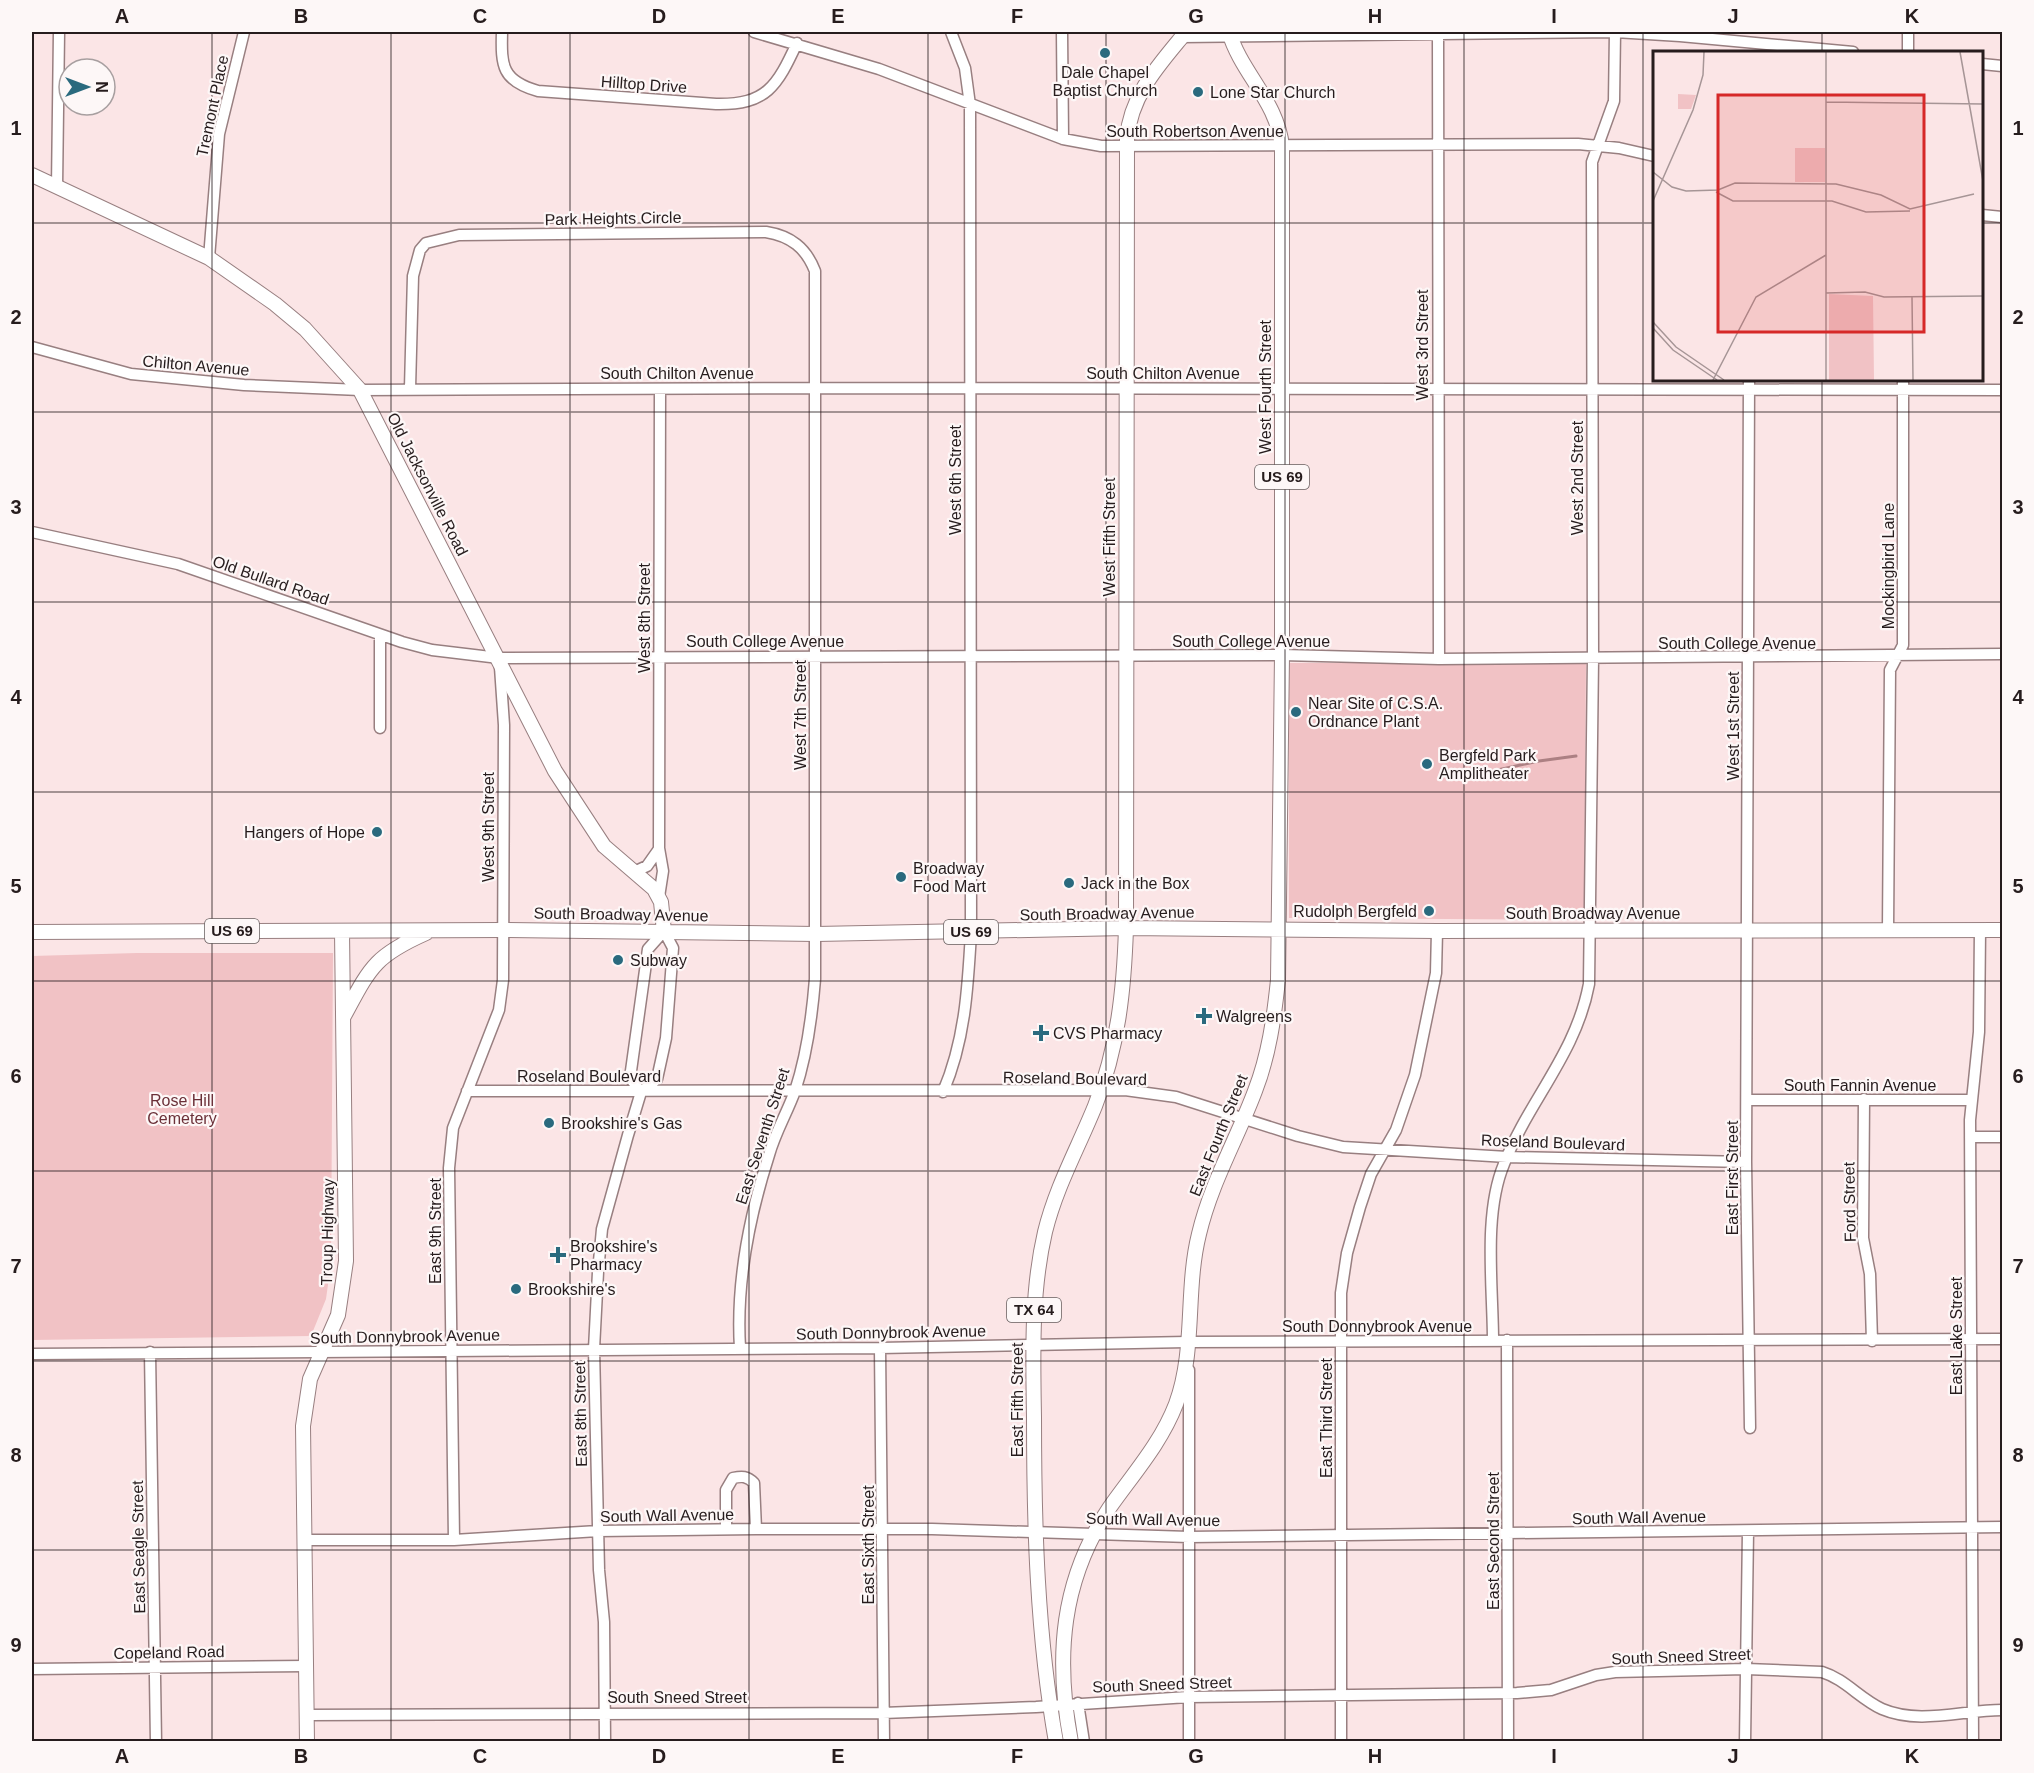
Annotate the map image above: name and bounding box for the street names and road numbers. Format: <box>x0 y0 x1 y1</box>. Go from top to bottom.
street label: Tremont Place <box>193 54 232 158</box>
street label: Hilltop Drive <box>600 73 688 96</box>
street label: South Robertson Avenue <box>1106 123 1284 140</box>
street label: Park Heights Circle <box>544 209 682 228</box>
street label: West 3rd Street <box>1414 289 1431 400</box>
street label: West Fourth Street <box>1257 319 1274 454</box>
street label: Chilton Avenue <box>142 352 250 379</box>
street label: South Chilton Avenue <box>600 365 754 382</box>
street label: South Chilton Avenue <box>1086 365 1240 382</box>
street label: Old Jacksonville Road <box>384 410 471 559</box>
street label: West 2nd Street <box>1569 420 1586 535</box>
street label: West 6th Street <box>947 424 964 535</box>
road number: US 69 <box>1255 465 1309 489</box>
street label: West Fifth Street <box>1101 477 1118 596</box>
street label: Mockingbird Lane <box>1880 503 1897 629</box>
street label: Old Bullard Road <box>210 553 331 608</box>
street label: West 8th Street <box>636 562 653 673</box>
street label: South College Avenue <box>686 633 844 650</box>
street label: South College Avenue <box>1172 633 1330 650</box>
street label: South College Avenue <box>1658 635 1816 652</box>
street label: West 7th Street <box>792 659 809 770</box>
street label: West 1st Street <box>1725 671 1742 781</box>
street label: West 9th Street <box>480 771 497 882</box>
street label: South Broadway Avenue <box>1019 903 1195 924</box>
street label: South Broadway Avenue <box>533 904 709 925</box>
street label: South Broadway Avenue <box>1506 905 1681 922</box>
road number: US 69 <box>205 919 259 943</box>
road number: US 69 <box>944 920 998 944</box>
street label: East Seventh Street <box>732 1065 793 1206</box>
street label: Roseland Boulevard <box>517 1068 661 1085</box>
street label: Roseland Boulevard <box>1003 1069 1147 1088</box>
street label: East Fourth Street <box>1186 1071 1251 1199</box>
street label: South Fannin Avenue <box>1784 1077 1936 1094</box>
street label: East First Street <box>1724 1120 1741 1235</box>
street label: Roseland Boulevard <box>1481 1131 1625 1154</box>
street label: Ford Street <box>1840 1161 1859 1242</box>
street label: Troup Highway <box>318 1178 337 1286</box>
street label: East 9th Street <box>427 1178 444 1284</box>
street label: East Lake Street <box>1948 1276 1965 1395</box>
road number: TX 64 <box>1007 1298 1061 1322</box>
street label: South Donnybrook Avenue <box>1282 1318 1472 1335</box>
street label: South Donnybrook Avenue <box>796 1322 986 1343</box>
street label: South Donnybrook Avenue <box>310 1326 500 1347</box>
street label: East Fifth Street <box>1009 1342 1026 1457</box>
street label: East Third Street <box>1318 1358 1335 1478</box>
street label: East 8th Street <box>571 1360 590 1467</box>
street label: East Second Street <box>1485 1472 1502 1610</box>
street label: East Seagle Street <box>129 1480 148 1614</box>
street label: East Sixth Street <box>860 1485 877 1605</box>
street label: South Wall Avenue <box>600 1506 734 1525</box>
street label: South Wall Avenue <box>1572 1508 1706 1527</box>
street label: South Wall Avenue <box>1086 1510 1220 1529</box>
street label: Copeland Road <box>113 1643 225 1662</box>
street label: South Sneed Street <box>1611 1646 1752 1667</box>
street label: South Sneed Street <box>1092 1674 1233 1695</box>
street label: South Sneed Street <box>607 1689 747 1706</box>

